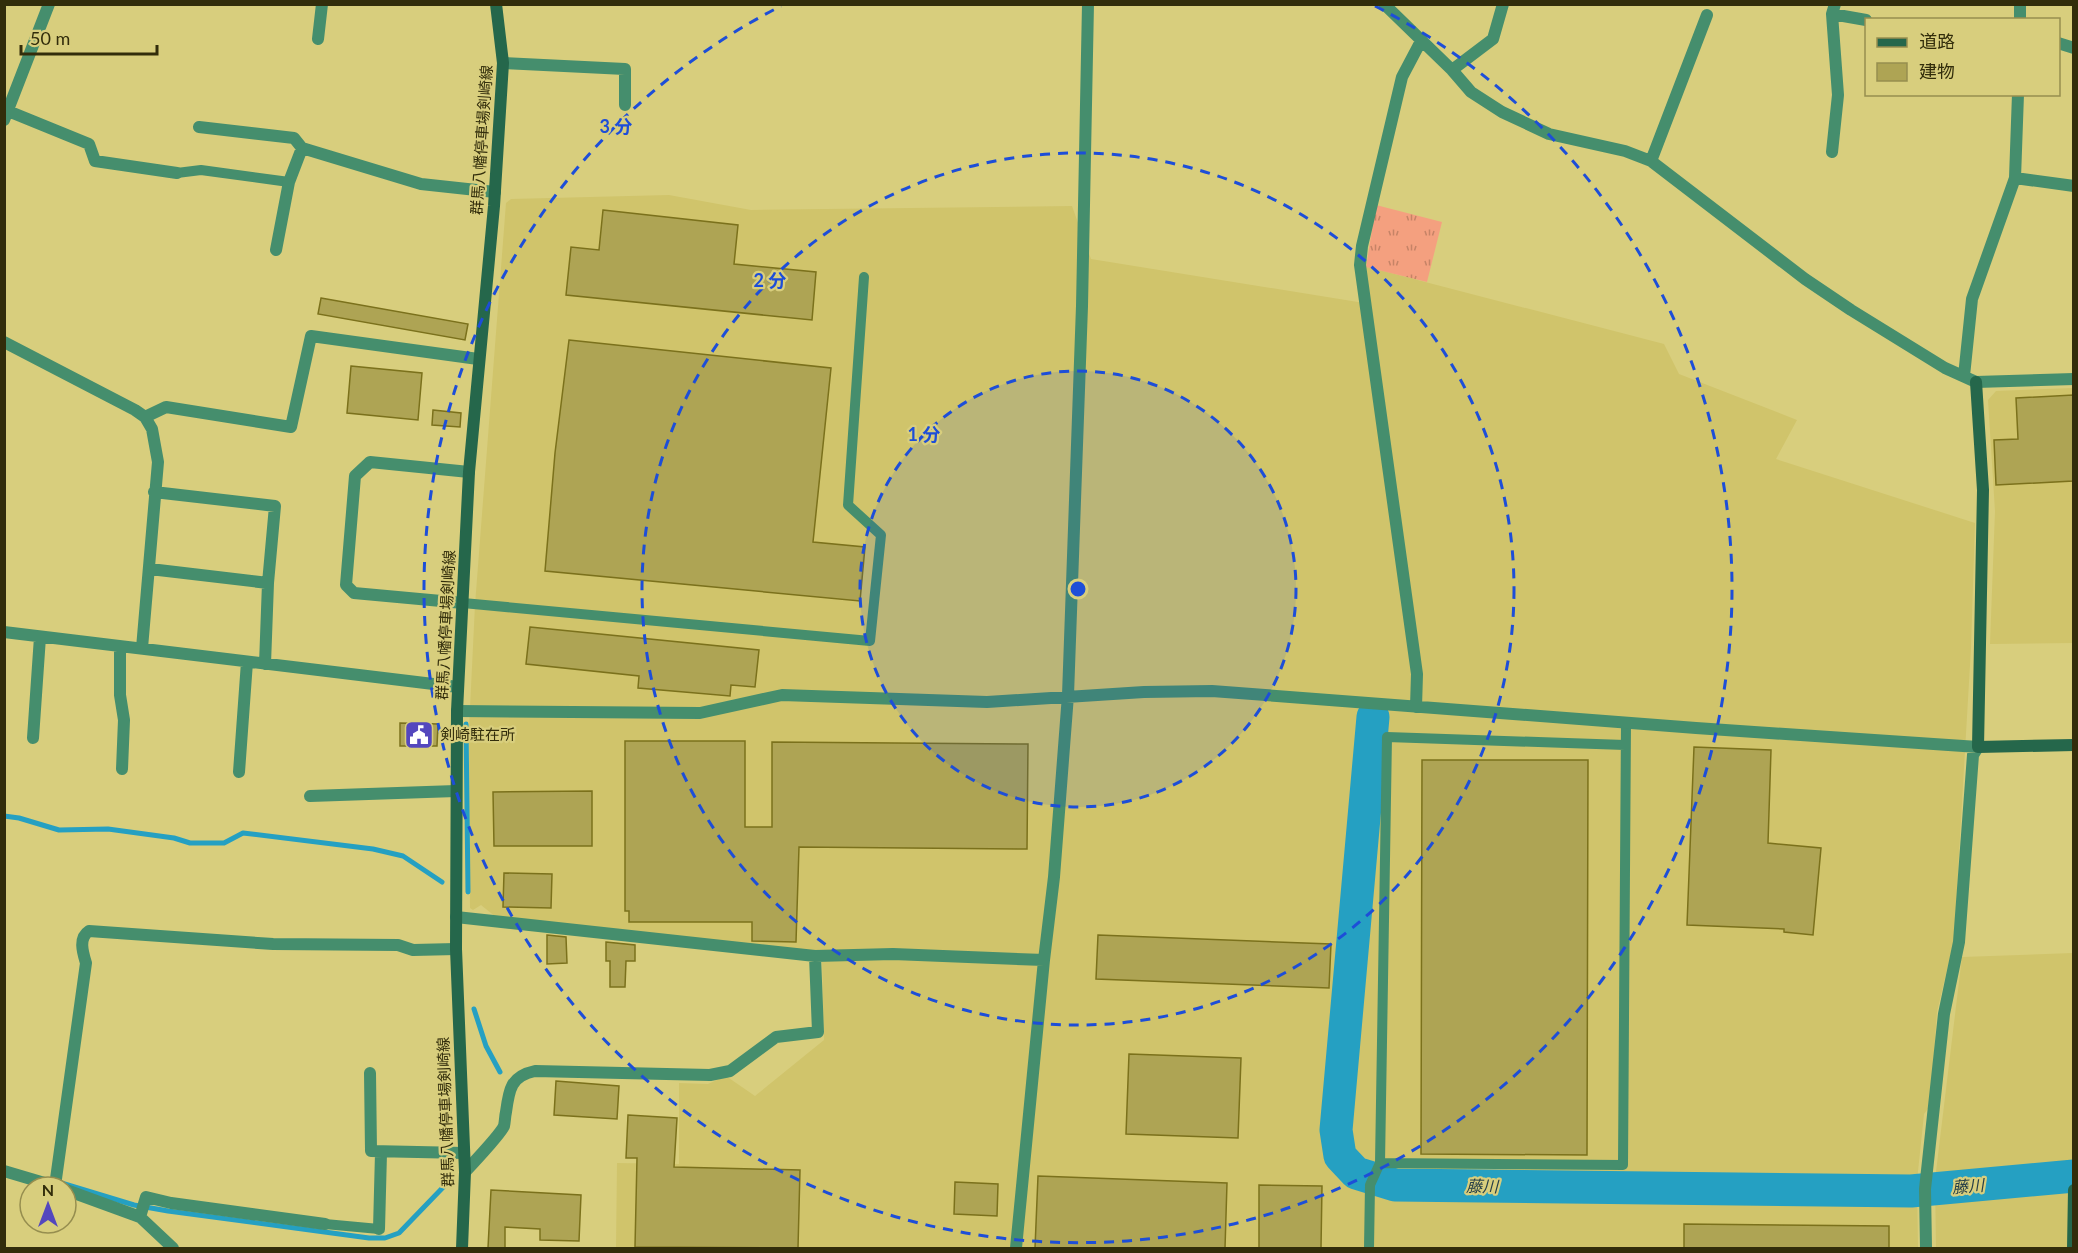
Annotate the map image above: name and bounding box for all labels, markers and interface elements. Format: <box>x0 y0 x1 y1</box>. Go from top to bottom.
scale bar <box>21 18 158 56</box>
legend <box>1865 18 2060 96</box>
text: 50 m <box>30 27 70 49</box>
text: 道路 <box>1919 30 1955 52</box>
text: 建物 <box>1919 60 1955 82</box>
street label: 群馬八幡停車場剣崎線 <box>467 64 495 215</box>
text: 3 分 <box>600 115 632 137</box>
text: 2 分 <box>754 269 786 291</box>
text: 1 分 <box>908 423 940 445</box>
street label: 群馬八幡停車場剣崎線 <box>432 550 458 700</box>
centre of rings <box>1068 579 1088 599</box>
public building icon: 剣崎駐在所 <box>403 719 435 751</box>
place label: 剣崎駐在所 <box>440 725 515 743</box>
street label: 群馬八幡停車場剣崎線 <box>433 1037 457 1187</box>
water label: 藤川 <box>1951 1174 1987 1196</box>
north arrow <box>18 1175 78 1235</box>
water label: 藤川 <box>1466 1176 1500 1195</box>
text: N <box>42 1180 54 1199</box>

